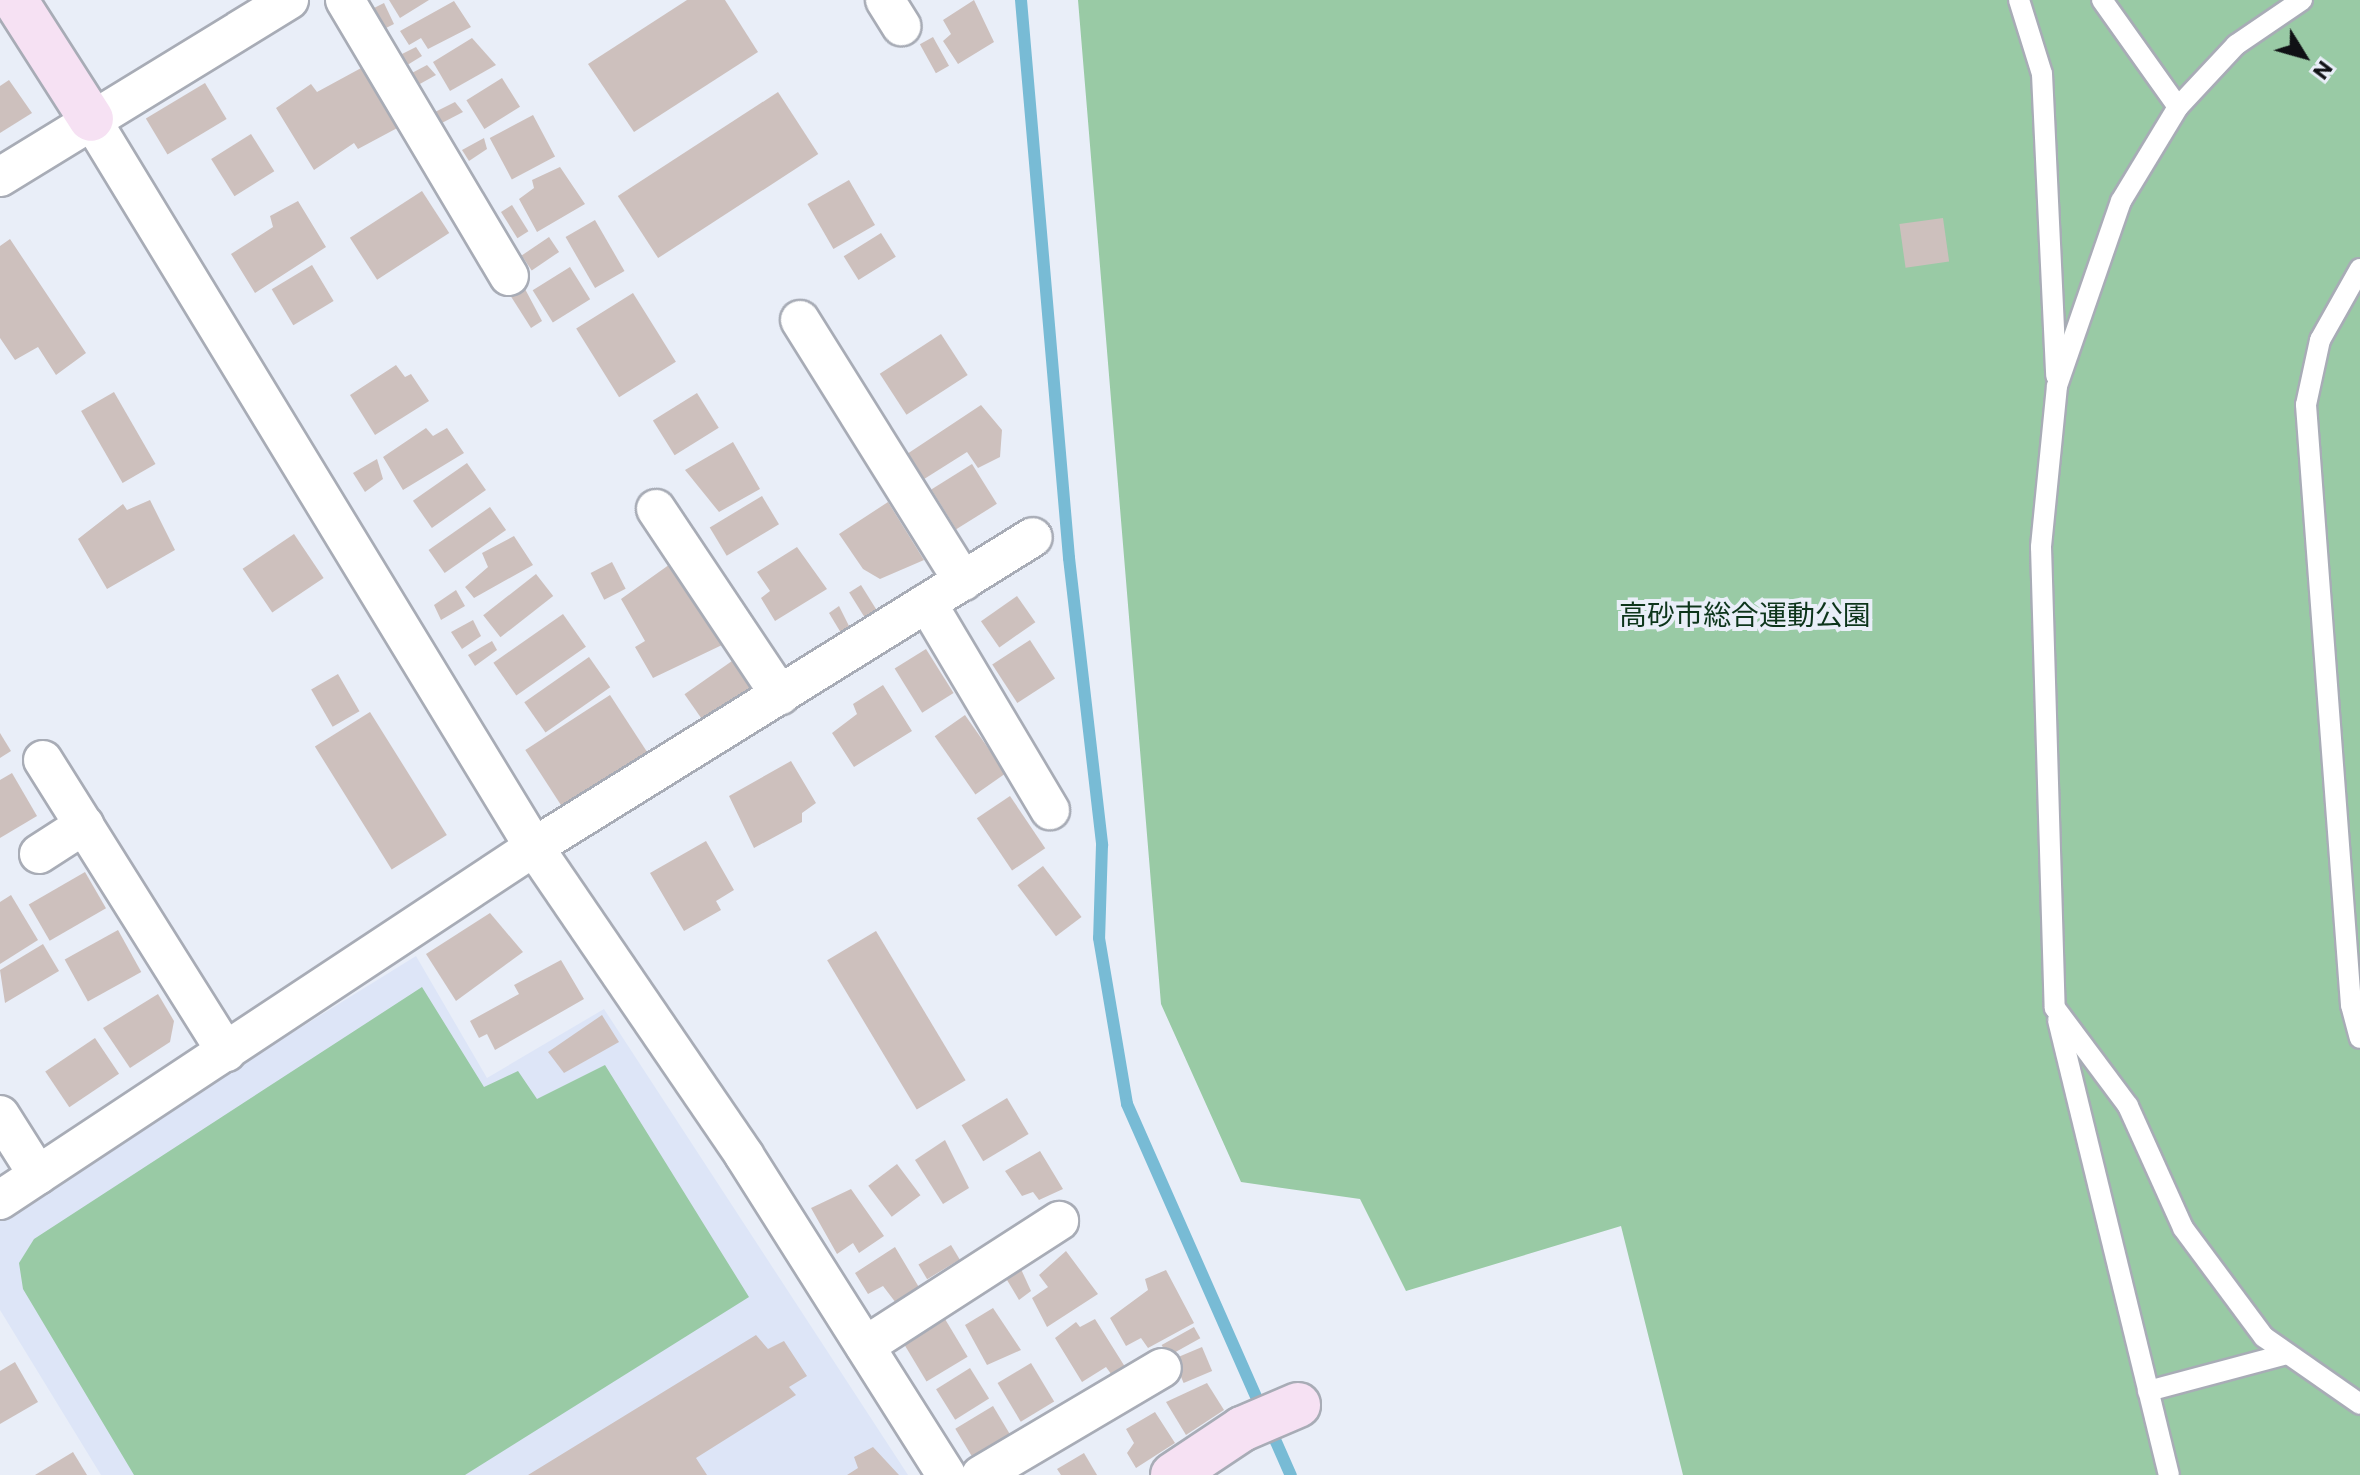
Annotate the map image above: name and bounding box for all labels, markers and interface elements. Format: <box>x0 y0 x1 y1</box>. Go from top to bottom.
north arrow <box>2264 16 2344 96</box>
text: N <box>2308 56 2339 85</box>
park label: 高砂市総合運動公園 <box>1619 597 1871 631</box>

